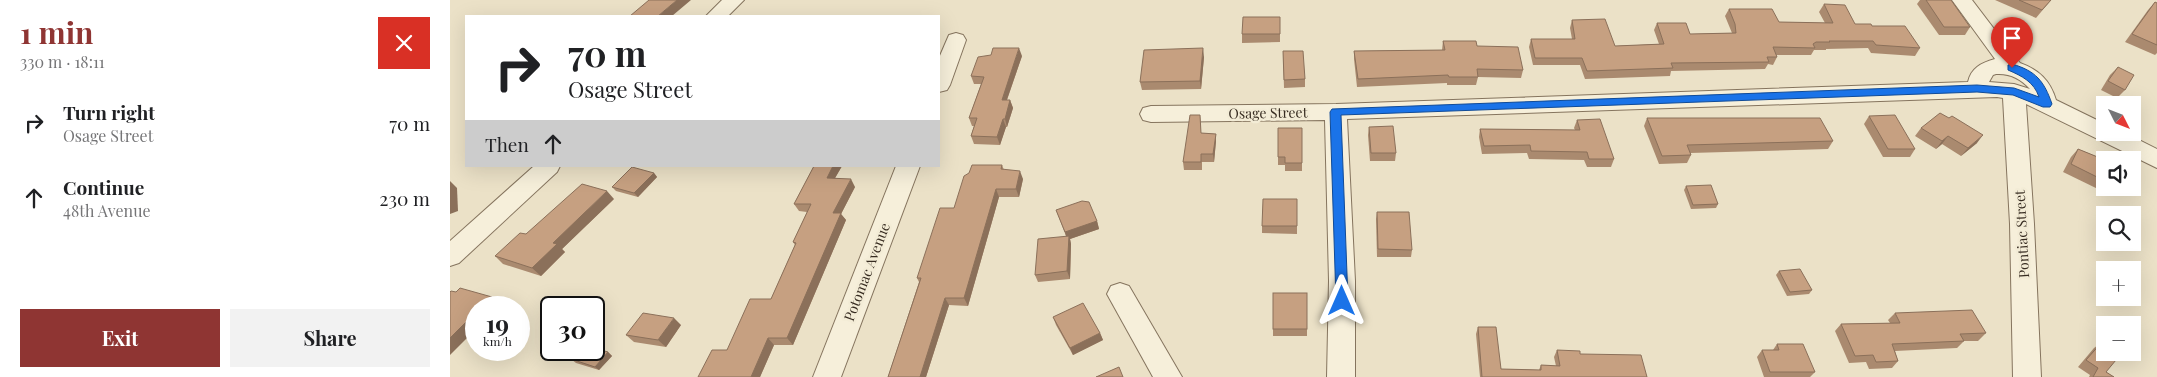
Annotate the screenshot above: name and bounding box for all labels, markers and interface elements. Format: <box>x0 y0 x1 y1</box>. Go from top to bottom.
text: 1 min <box>20 12 94 52</box>
button: close <box>378 17 430 69</box>
pin <box>1991 17 2033 68</box>
icon: arrive <box>1998 24 2026 52</box>
text: 70 m <box>568 29 646 76</box>
icon: right <box>485 35 550 100</box>
text: 330 m · 18:11 <box>20 51 105 72</box>
text: Osage Street <box>568 74 692 104</box>
north arrow <box>2096 96 2141 141</box>
map controls <box>2096 96 2141 361</box>
text: Turn right <box>63 99 155 125</box>
street label: Osage Street <box>1228 102 1309 123</box>
icon: right <box>20 109 48 137</box>
text: 70 m <box>389 110 430 136</box>
text: Osage Street <box>63 125 153 146</box>
icon: ahead <box>539 130 567 158</box>
text: Then <box>485 131 529 157</box>
button: sound <box>2096 151 2141 196</box>
text: Continue <box>63 174 144 200</box>
icon: ahead <box>20 184 48 212</box>
text: 230 m <box>379 185 430 211</box>
street label: Pontiac Street <box>2010 189 2033 278</box>
text: 48th Avenue <box>63 200 151 221</box>
button: search <box>2096 206 2141 251</box>
street label: Potomac Avenue <box>839 220 894 324</box>
button: + <box>2096 261 2141 306</box>
position arrow <box>1315 274 1367 326</box>
speed limit sign: 30 <box>540 296 605 361</box>
text: 19 <box>486 306 509 339</box>
button: Exit <box>20 309 220 367</box>
button: Share <box>230 309 430 367</box>
button: − <box>2096 316 2141 361</box>
text: km/h <box>483 333 512 349</box>

